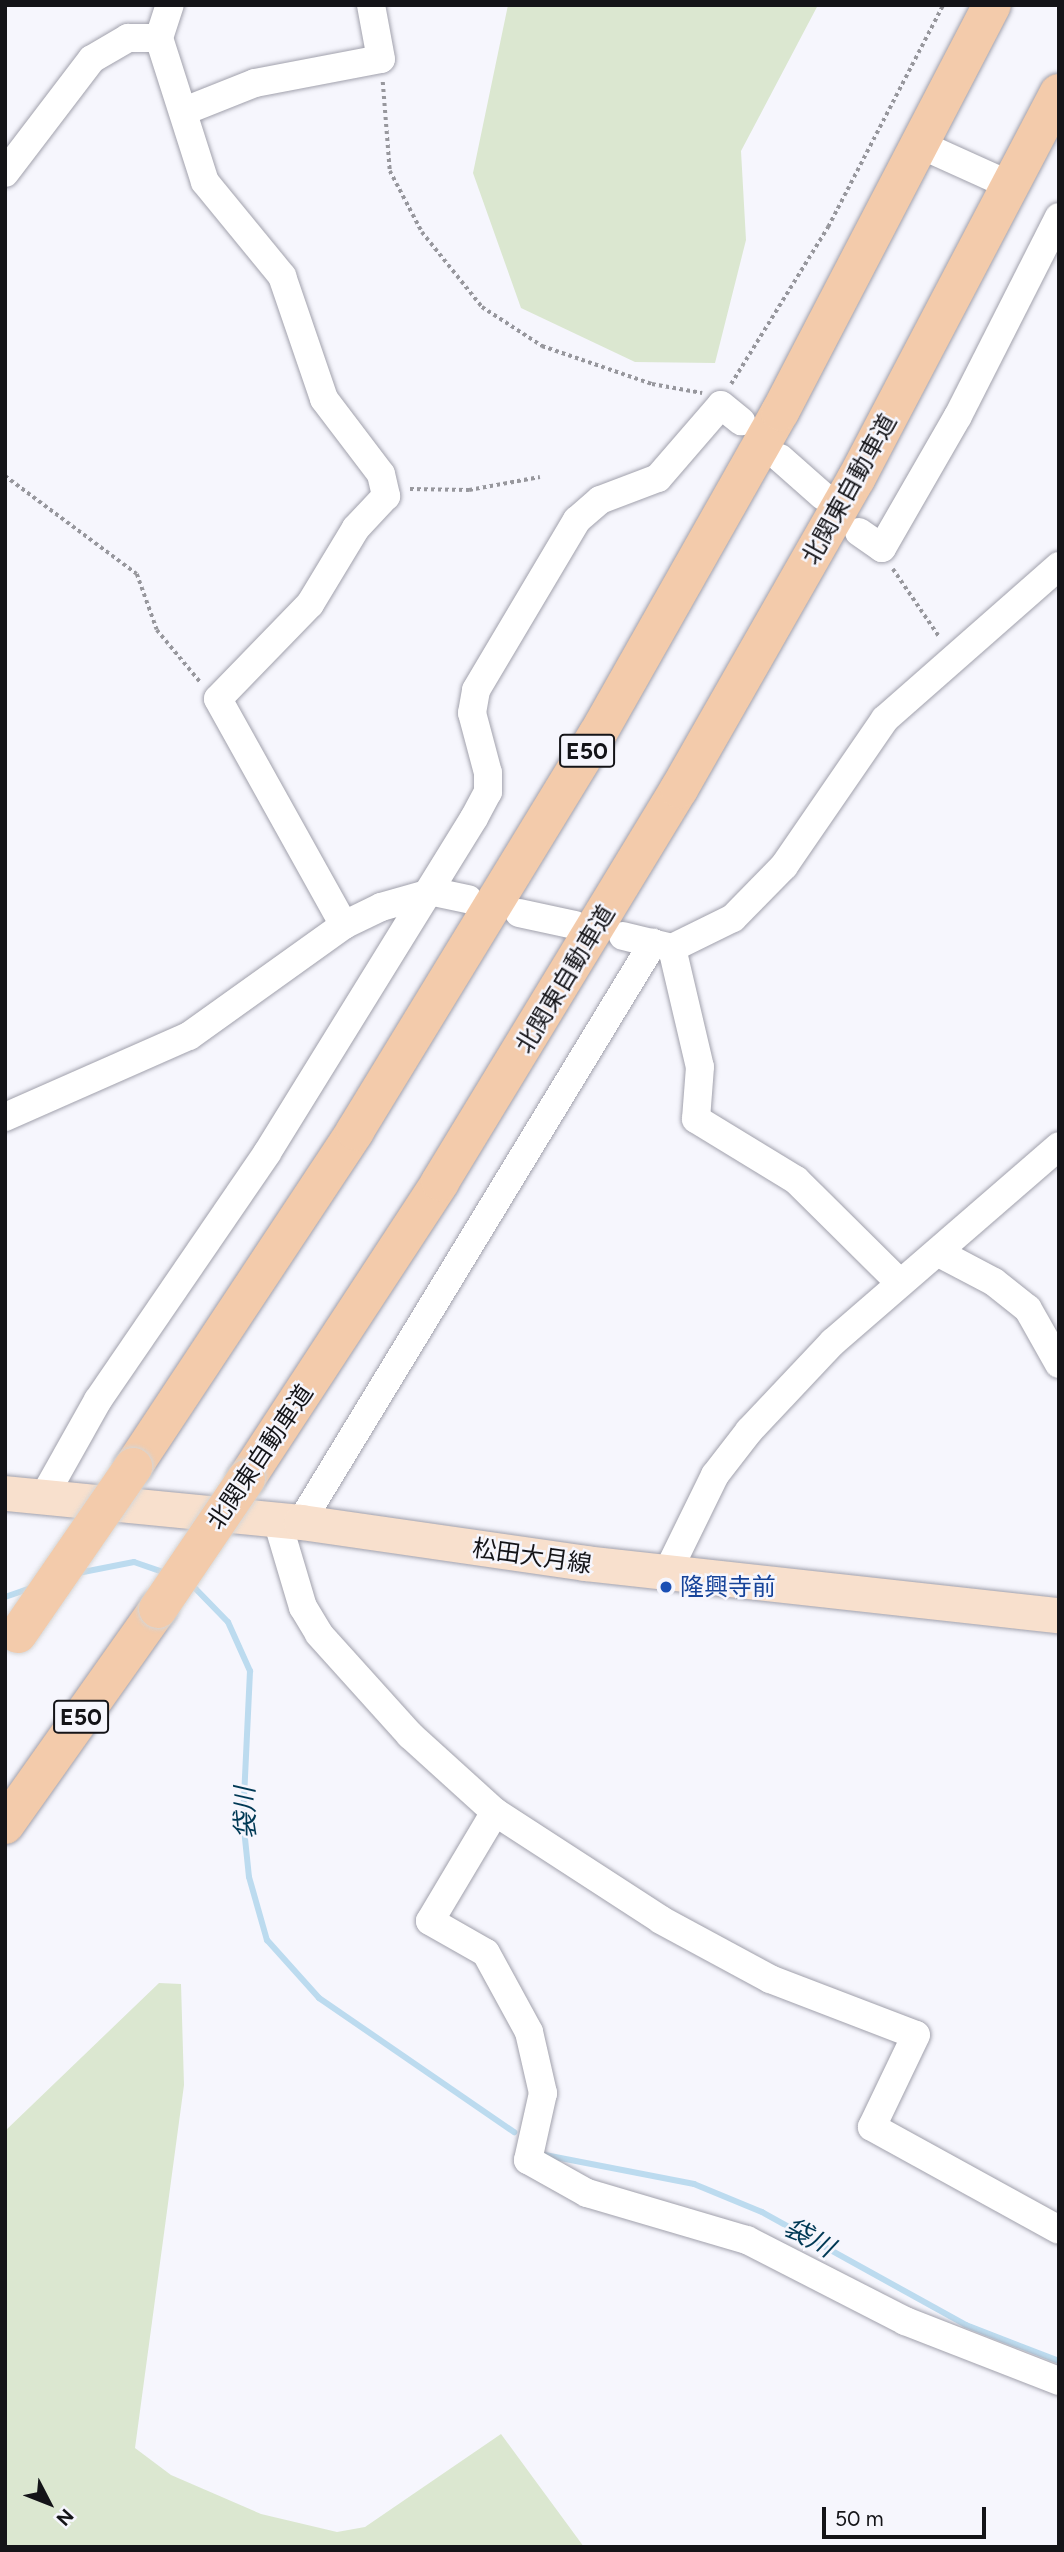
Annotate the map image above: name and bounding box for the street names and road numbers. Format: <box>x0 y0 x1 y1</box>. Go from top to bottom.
street label: 北関東自動車道 <box>796 409 902 569</box>
road number: E50 <box>559 732 615 771</box>
street label: 北関東自動車道 <box>509 900 621 1058</box>
street label: 北関東自動車道 <box>201 1379 319 1535</box>
street label: 松田大月線 <box>471 1533 593 1579</box>
road number: E50 <box>53 1698 109 1736</box>

